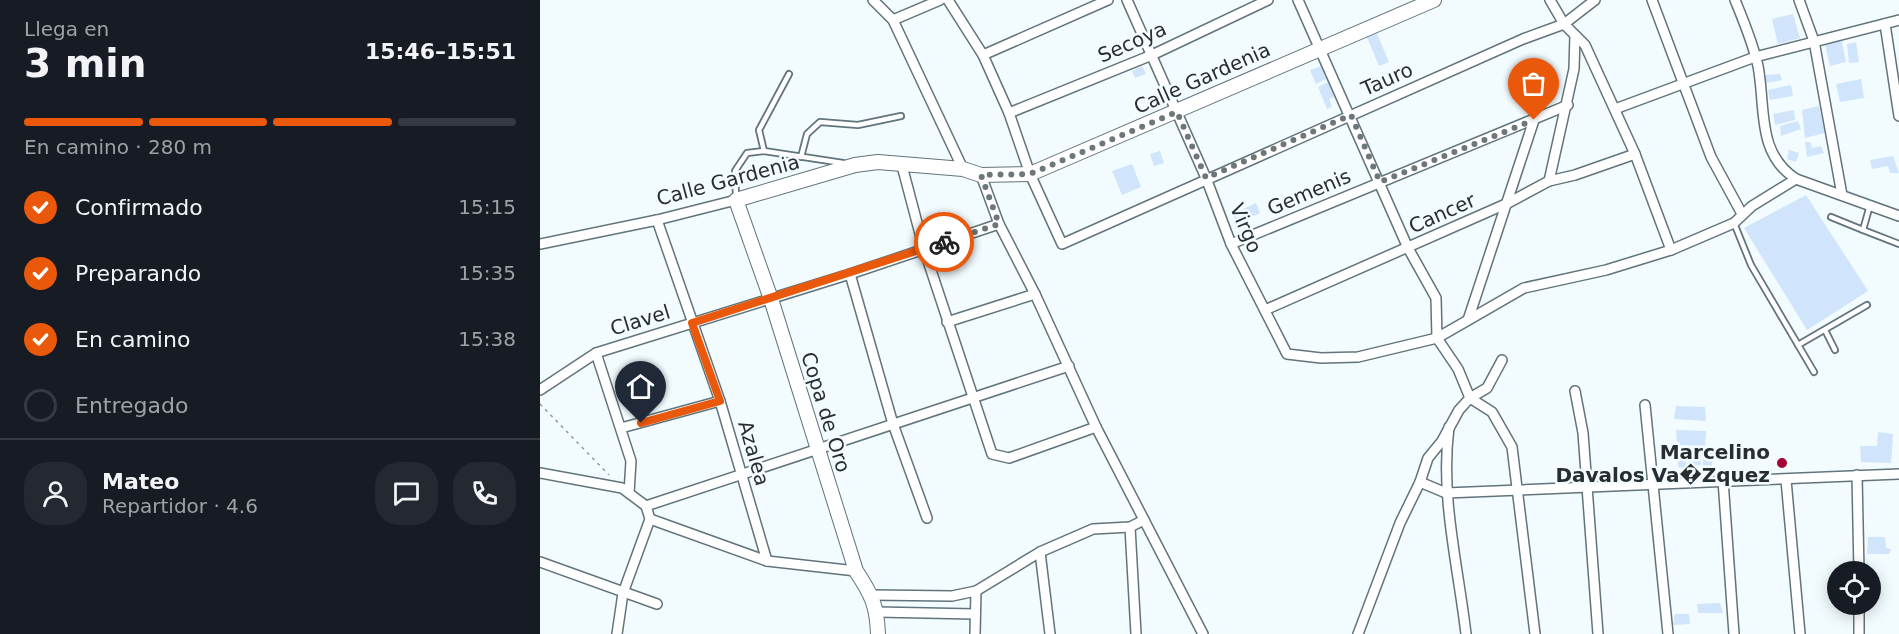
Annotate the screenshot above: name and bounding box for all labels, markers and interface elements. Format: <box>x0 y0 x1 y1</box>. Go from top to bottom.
street label: Secoya <box>1094 16 1170 68</box>
text: Llega en <box>24 17 109 41</box>
street label: Calle Gardenia <box>1130 37 1274 119</box>
text: 15:46–15:51 <box>365 39 516 64</box>
text: 3 min <box>24 41 146 86</box>
street label: Tauro <box>1357 57 1416 101</box>
pin <box>1508 58 1559 120</box>
icon: bag <box>1517 67 1550 100</box>
text: En camino · 280 m <box>24 135 212 159</box>
street label: Calle Gardenia <box>654 149 802 211</box>
street label: Gemenis <box>1264 164 1354 220</box>
street label: Cancer <box>1405 187 1480 238</box>
icon: check <box>24 191 57 224</box>
text: Confirmado <box>75 195 203 220</box>
text: 15:15 <box>458 195 516 219</box>
street label: Virgo <box>1225 200 1267 256</box>
courier <box>914 212 974 272</box>
icon: bike <box>928 226 961 259</box>
icon: check <box>24 257 57 290</box>
text: Preparando <box>75 261 201 286</box>
text: 15:35 <box>458 261 516 285</box>
street label: Clavel <box>607 300 673 340</box>
icon: check <box>24 323 57 356</box>
text: En camino <box>75 327 190 352</box>
text: 15:38 <box>458 327 516 351</box>
street label: Copa de Oro <box>796 349 856 475</box>
pin <box>615 361 666 423</box>
icon: home <box>624 370 657 403</box>
text: Entregado <box>75 393 188 418</box>
street label: Azalea <box>733 418 775 488</box>
place label: Marcelino Davalos Va�Zquez <box>1555 440 1770 487</box>
marker: Marcelino Davalos Va�Zquez <box>1775 456 1789 470</box>
button: person <box>24 462 87 525</box>
button: chat <box>375 462 438 525</box>
button: phone <box>453 462 516 525</box>
text: Mateo <box>102 469 179 494</box>
text: Repartidor · 4.6 <box>102 494 258 518</box>
map controls <box>1827 561 1881 615</box>
button: locate <box>1827 561 1881 615</box>

